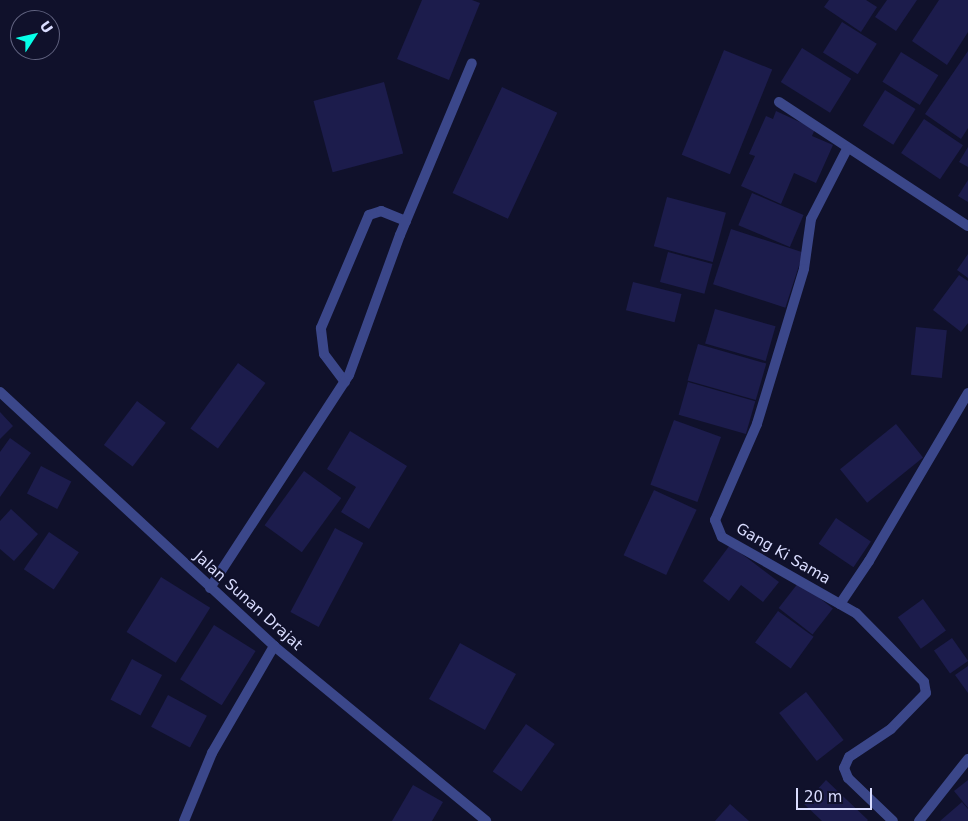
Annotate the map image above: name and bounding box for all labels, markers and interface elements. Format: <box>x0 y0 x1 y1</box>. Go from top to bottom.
north arrow <box>10 10 60 60</box>
text: U <box>37 18 56 36</box>
street label: Gang Ki Sama <box>733 520 833 588</box>
street label: Jalan Sunan Drajat <box>190 548 306 654</box>
scale bar <box>798 778 874 810</box>
text: 20 m <box>804 788 842 806</box>

